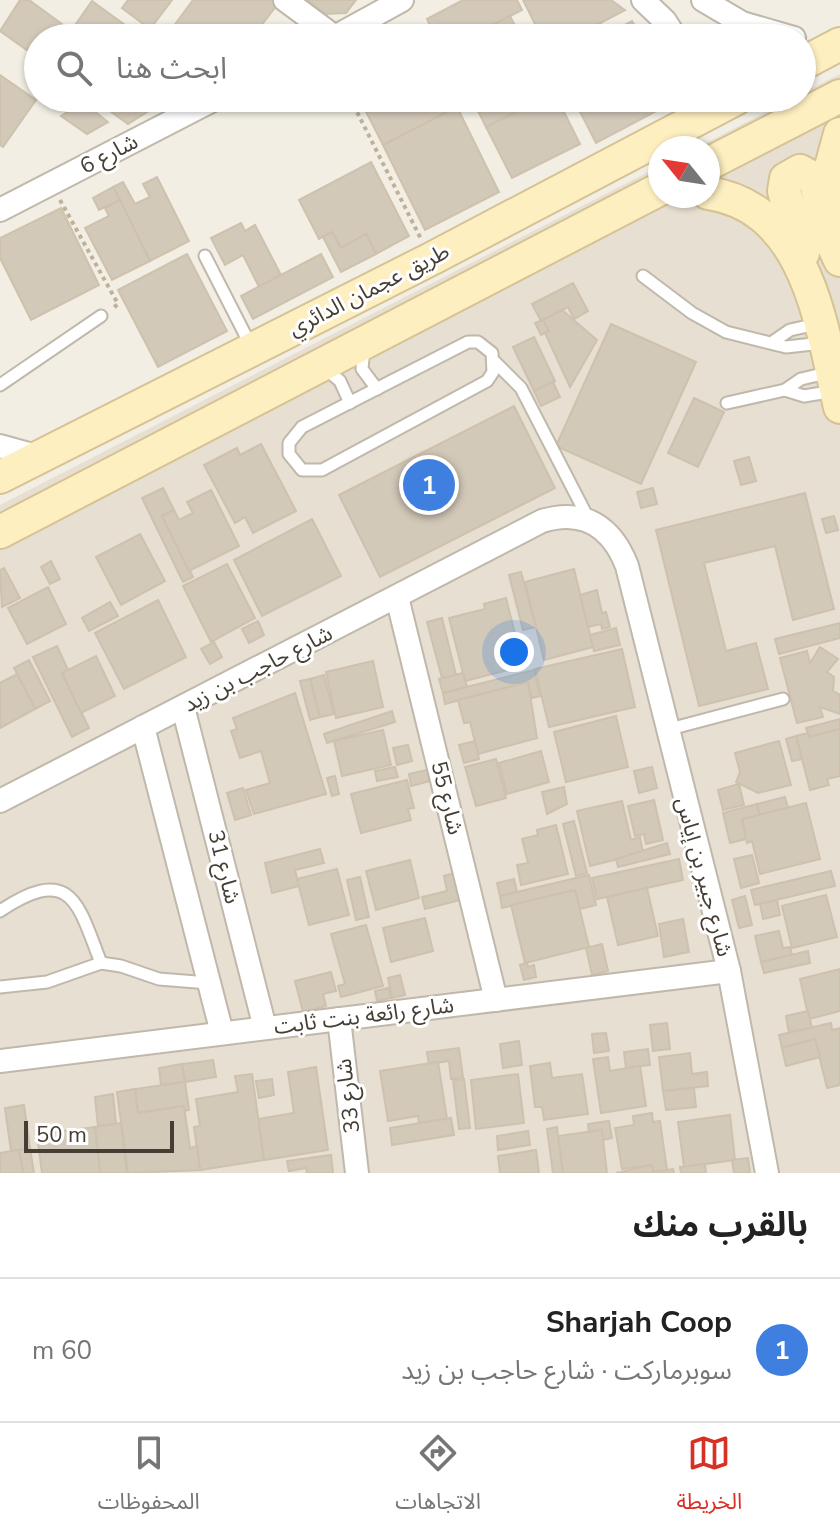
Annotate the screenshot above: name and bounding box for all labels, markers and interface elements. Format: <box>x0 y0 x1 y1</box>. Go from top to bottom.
search box <box>24 24 816 112</box>
icon: search <box>52 46 96 90</box>
text: ابحث هنا <box>116 48 227 89</box>
street label: شارع 6 <box>75 127 144 182</box>
north arrow <box>648 136 720 208</box>
street label: طريق عجمان الدائري <box>283 236 455 345</box>
pin: 1 <box>403 455 455 515</box>
street label: شارع حاجب بن زيد <box>178 618 338 720</box>
your location <box>494 632 534 672</box>
street label: شارع 55 <box>422 758 471 838</box>
street label: شارع جبير بن إياس <box>667 794 740 960</box>
street label: شارع 31 <box>199 827 248 907</box>
street label: شارع رائعة بنت ثابت <box>272 990 456 1043</box>
street label: شارع 33 <box>329 1057 368 1135</box>
scale bar <box>24 1117 174 1153</box>
text: 50 m <box>36 1120 87 1150</box>
text: بالقرب منك <box>633 1202 808 1248</box>
text: Sharjah Coop <box>546 1302 732 1343</box>
text: 60 m <box>32 1333 92 1368</box>
text: 1 <box>774 1333 790 1368</box>
text: سوبرماركت · شارع حاجب بن زيد <box>401 1353 732 1388</box>
tab: المحفوظات <box>98 1431 200 1525</box>
tab: الاتجاهات <box>395 1431 481 1525</box>
tab: الخريطة <box>676 1431 742 1525</box>

